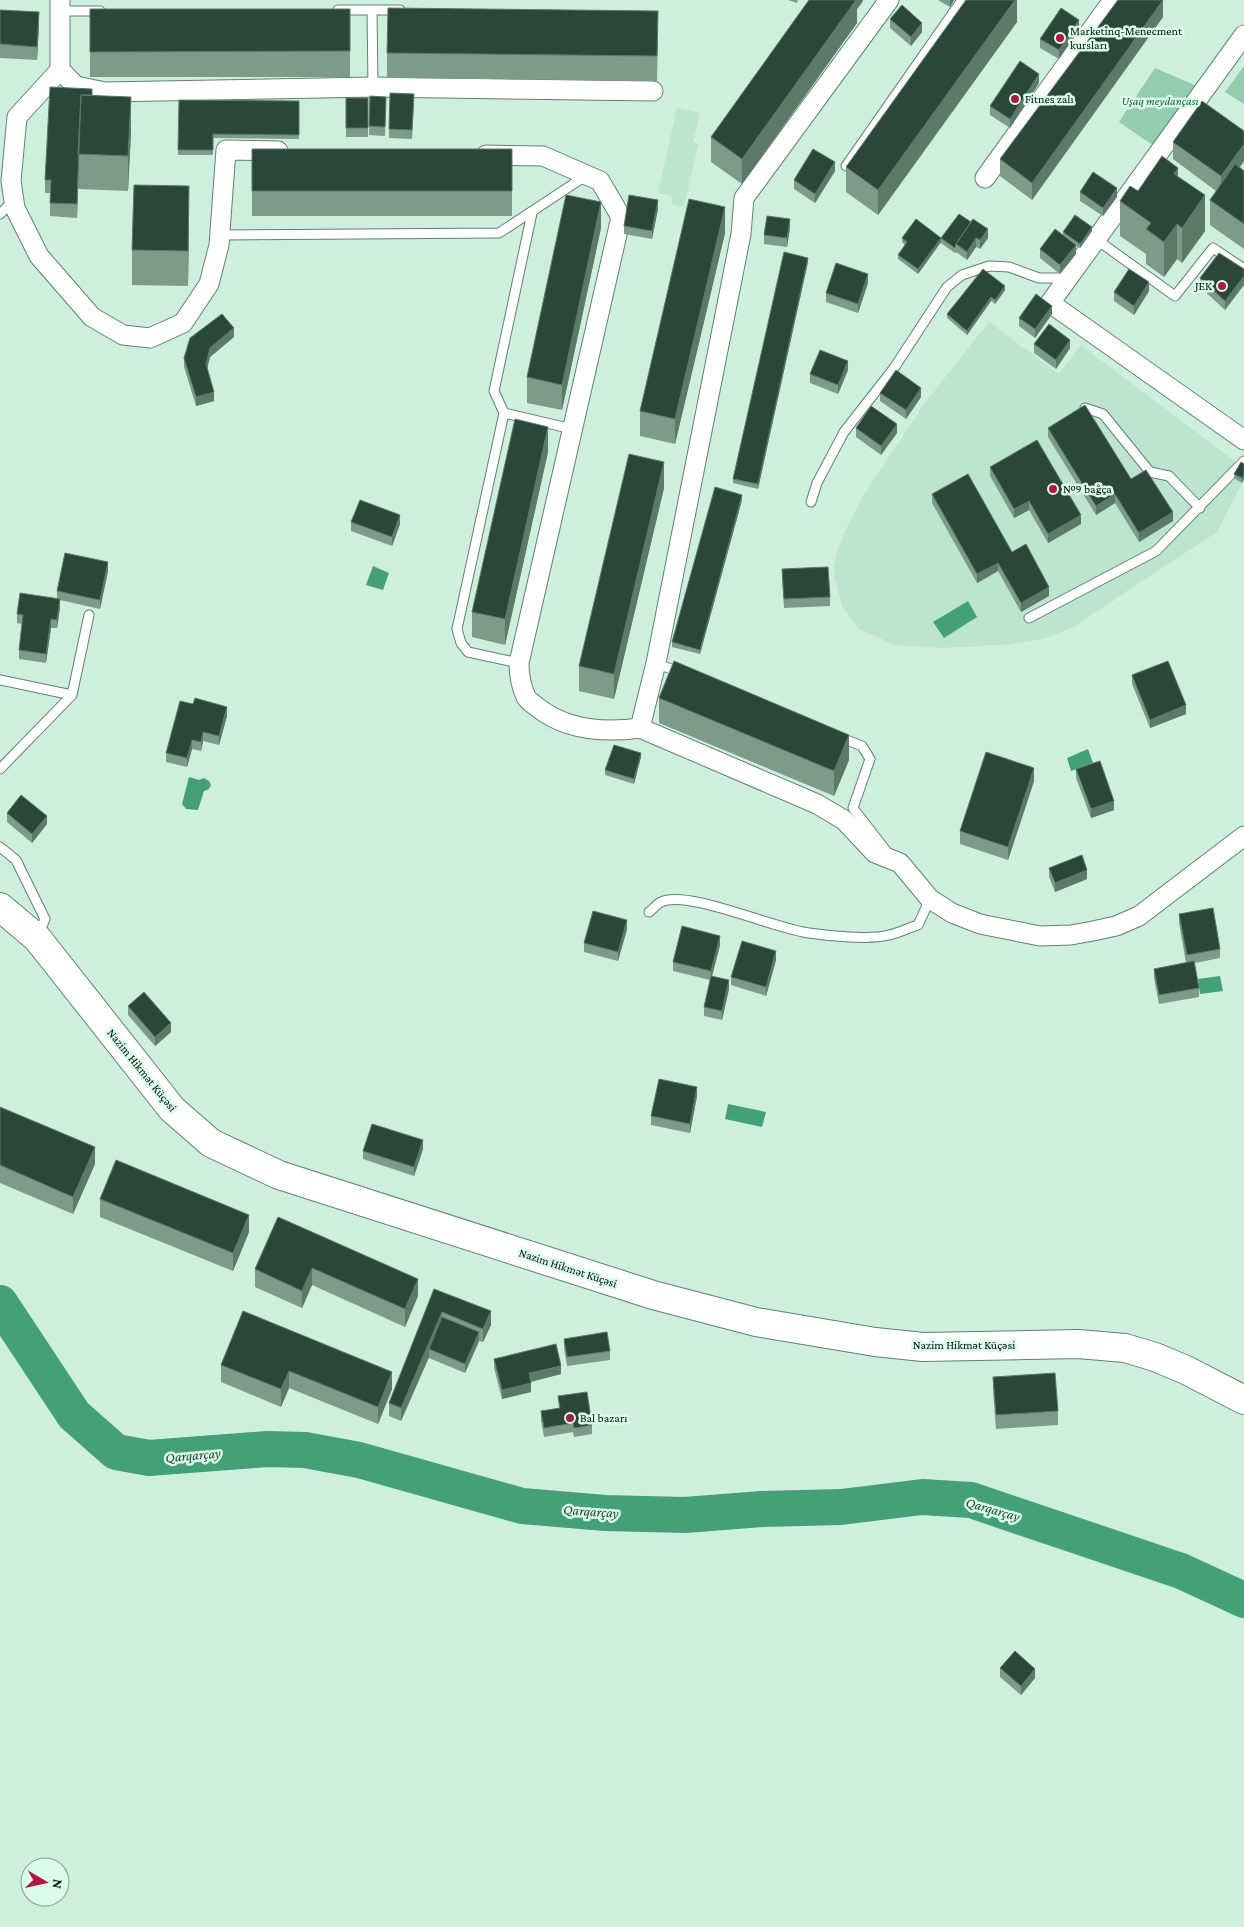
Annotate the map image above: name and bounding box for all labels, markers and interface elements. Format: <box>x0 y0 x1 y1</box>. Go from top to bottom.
place label: Marketinq-Menecment kursları <box>1070 24 1183 52</box>
marker: Marketinq-Menecment kursları <box>1054 32 1066 44</box>
place label: Fitnes zalı <box>1025 92 1074 106</box>
marker: Fitnes zalı <box>1009 93 1021 105</box>
park label: Uşaq meydançası <box>1121 94 1199 108</box>
place label: JEK <box>1194 279 1212 293</box>
marker: JEK <box>1216 280 1228 292</box>
place label: №9 bağça <box>1063 482 1112 496</box>
marker: №9 bağça <box>1047 483 1059 495</box>
street label: Nazim Hikmət Küçəsi <box>104 1026 180 1114</box>
street label: Nazim Hikmət Küçəsi <box>517 1245 619 1291</box>
street label: Nazim Hikmət Küçəsi <box>913 1338 1015 1352</box>
place label: Bal bazarı <box>580 1411 627 1425</box>
marker: Bal bazarı <box>564 1412 576 1424</box>
water label: Qarqarçay <box>165 1445 221 1465</box>
water label: Qarqarçay <box>964 1494 1022 1524</box>
water label: Qarqarçay <box>563 1501 619 1521</box>
north arrow <box>20 1857 70 1907</box>
text: N <box>49 1878 66 1890</box>

